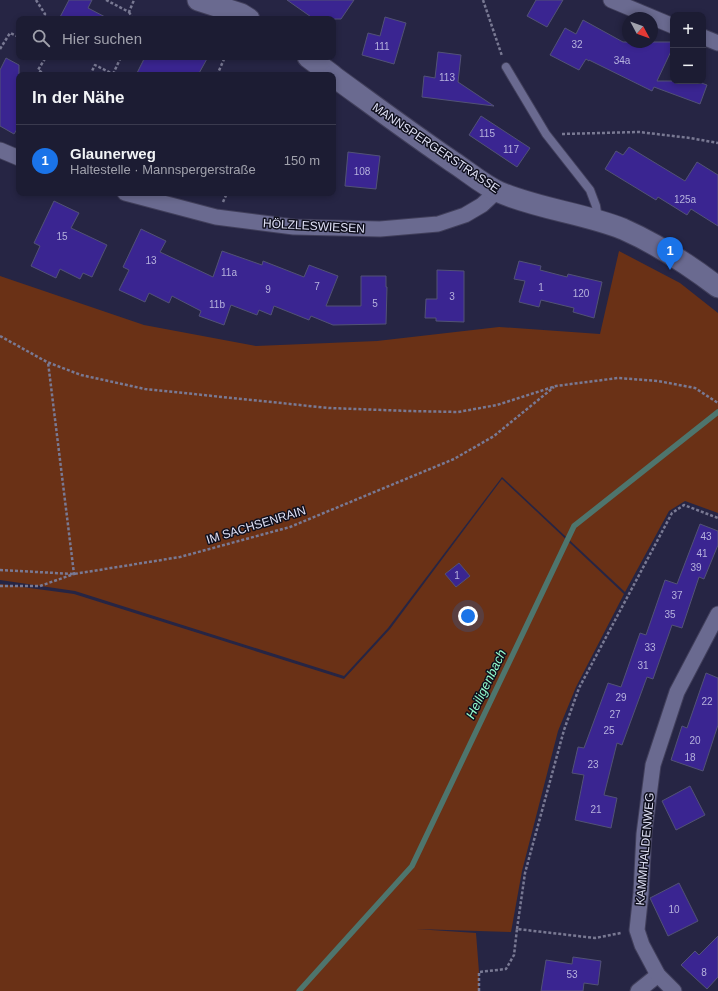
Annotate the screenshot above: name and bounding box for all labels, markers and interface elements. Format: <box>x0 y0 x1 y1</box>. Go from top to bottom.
north arrow <box>622 12 658 48</box>
map controls <box>670 12 706 84</box>
button: + <box>670 12 706 48</box>
search box <box>16 16 336 60</box>
icon: search <box>30 27 52 49</box>
text: Hier suchen <box>62 30 142 47</box>
house number: 32 <box>571 39 583 50</box>
house number: 111 <box>374 41 390 52</box>
button: − <box>670 48 706 84</box>
house number: 34a <box>614 55 631 66</box>
house number: 113 <box>439 72 455 83</box>
text: In der Nähe <box>32 88 125 107</box>
street label: MANNSPERGERSTRASSE <box>370 100 502 196</box>
house number: 115 <box>479 128 495 139</box>
house number: 117 <box>503 144 519 155</box>
text: Glaunerweg <box>70 145 156 162</box>
text: 1 <box>41 153 49 168</box>
text: 150 m <box>284 153 320 168</box>
text: Haltestelle · Mannspergerstraße <box>70 162 256 177</box>
house number: 108 <box>354 166 371 177</box>
house number: 125a <box>674 194 697 205</box>
street label: HÖLZLESWIESEN <box>263 216 365 236</box>
house number: 15 <box>56 231 68 242</box>
pin: 1 <box>657 237 683 270</box>
house number: 13 <box>145 255 157 266</box>
house number: 11a <box>221 267 237 278</box>
house number: 7 <box>314 281 320 292</box>
house number: 1 <box>538 282 544 293</box>
house number: 9 <box>265 284 271 295</box>
house number: 120 <box>573 288 590 299</box>
house number: 3 <box>449 291 455 302</box>
house number: 5 <box>372 298 378 309</box>
house number: 11b <box>209 299 225 310</box>
street label: IM SACHSENRAIN <box>205 503 307 547</box>
house number: 43 <box>700 531 712 542</box>
house number: 41 <box>696 548 708 559</box>
house number: 39 <box>690 562 702 573</box>
house number: 1 <box>454 570 460 581</box>
house number: 37 <box>671 590 683 601</box>
your location <box>458 606 478 626</box>
house number: 35 <box>664 609 676 620</box>
house number: 33 <box>644 642 656 653</box>
water label: Heiligenbach <box>463 647 509 721</box>
house number: 31 <box>637 660 649 671</box>
house number: 29 <box>615 692 627 703</box>
house number: 22 <box>701 696 713 707</box>
house number: 27 <box>609 709 621 720</box>
house number: 25 <box>603 725 615 736</box>
house number: 20 <box>689 735 701 746</box>
house number: 18 <box>684 752 696 763</box>
house number: 23 <box>587 759 599 770</box>
street label: KAMMHALDENWEG <box>633 792 657 906</box>
house number: 21 <box>590 804 602 815</box>
house number: 10 <box>668 904 680 915</box>
house number: 8 <box>701 967 707 978</box>
house number: 53 <box>566 969 578 980</box>

